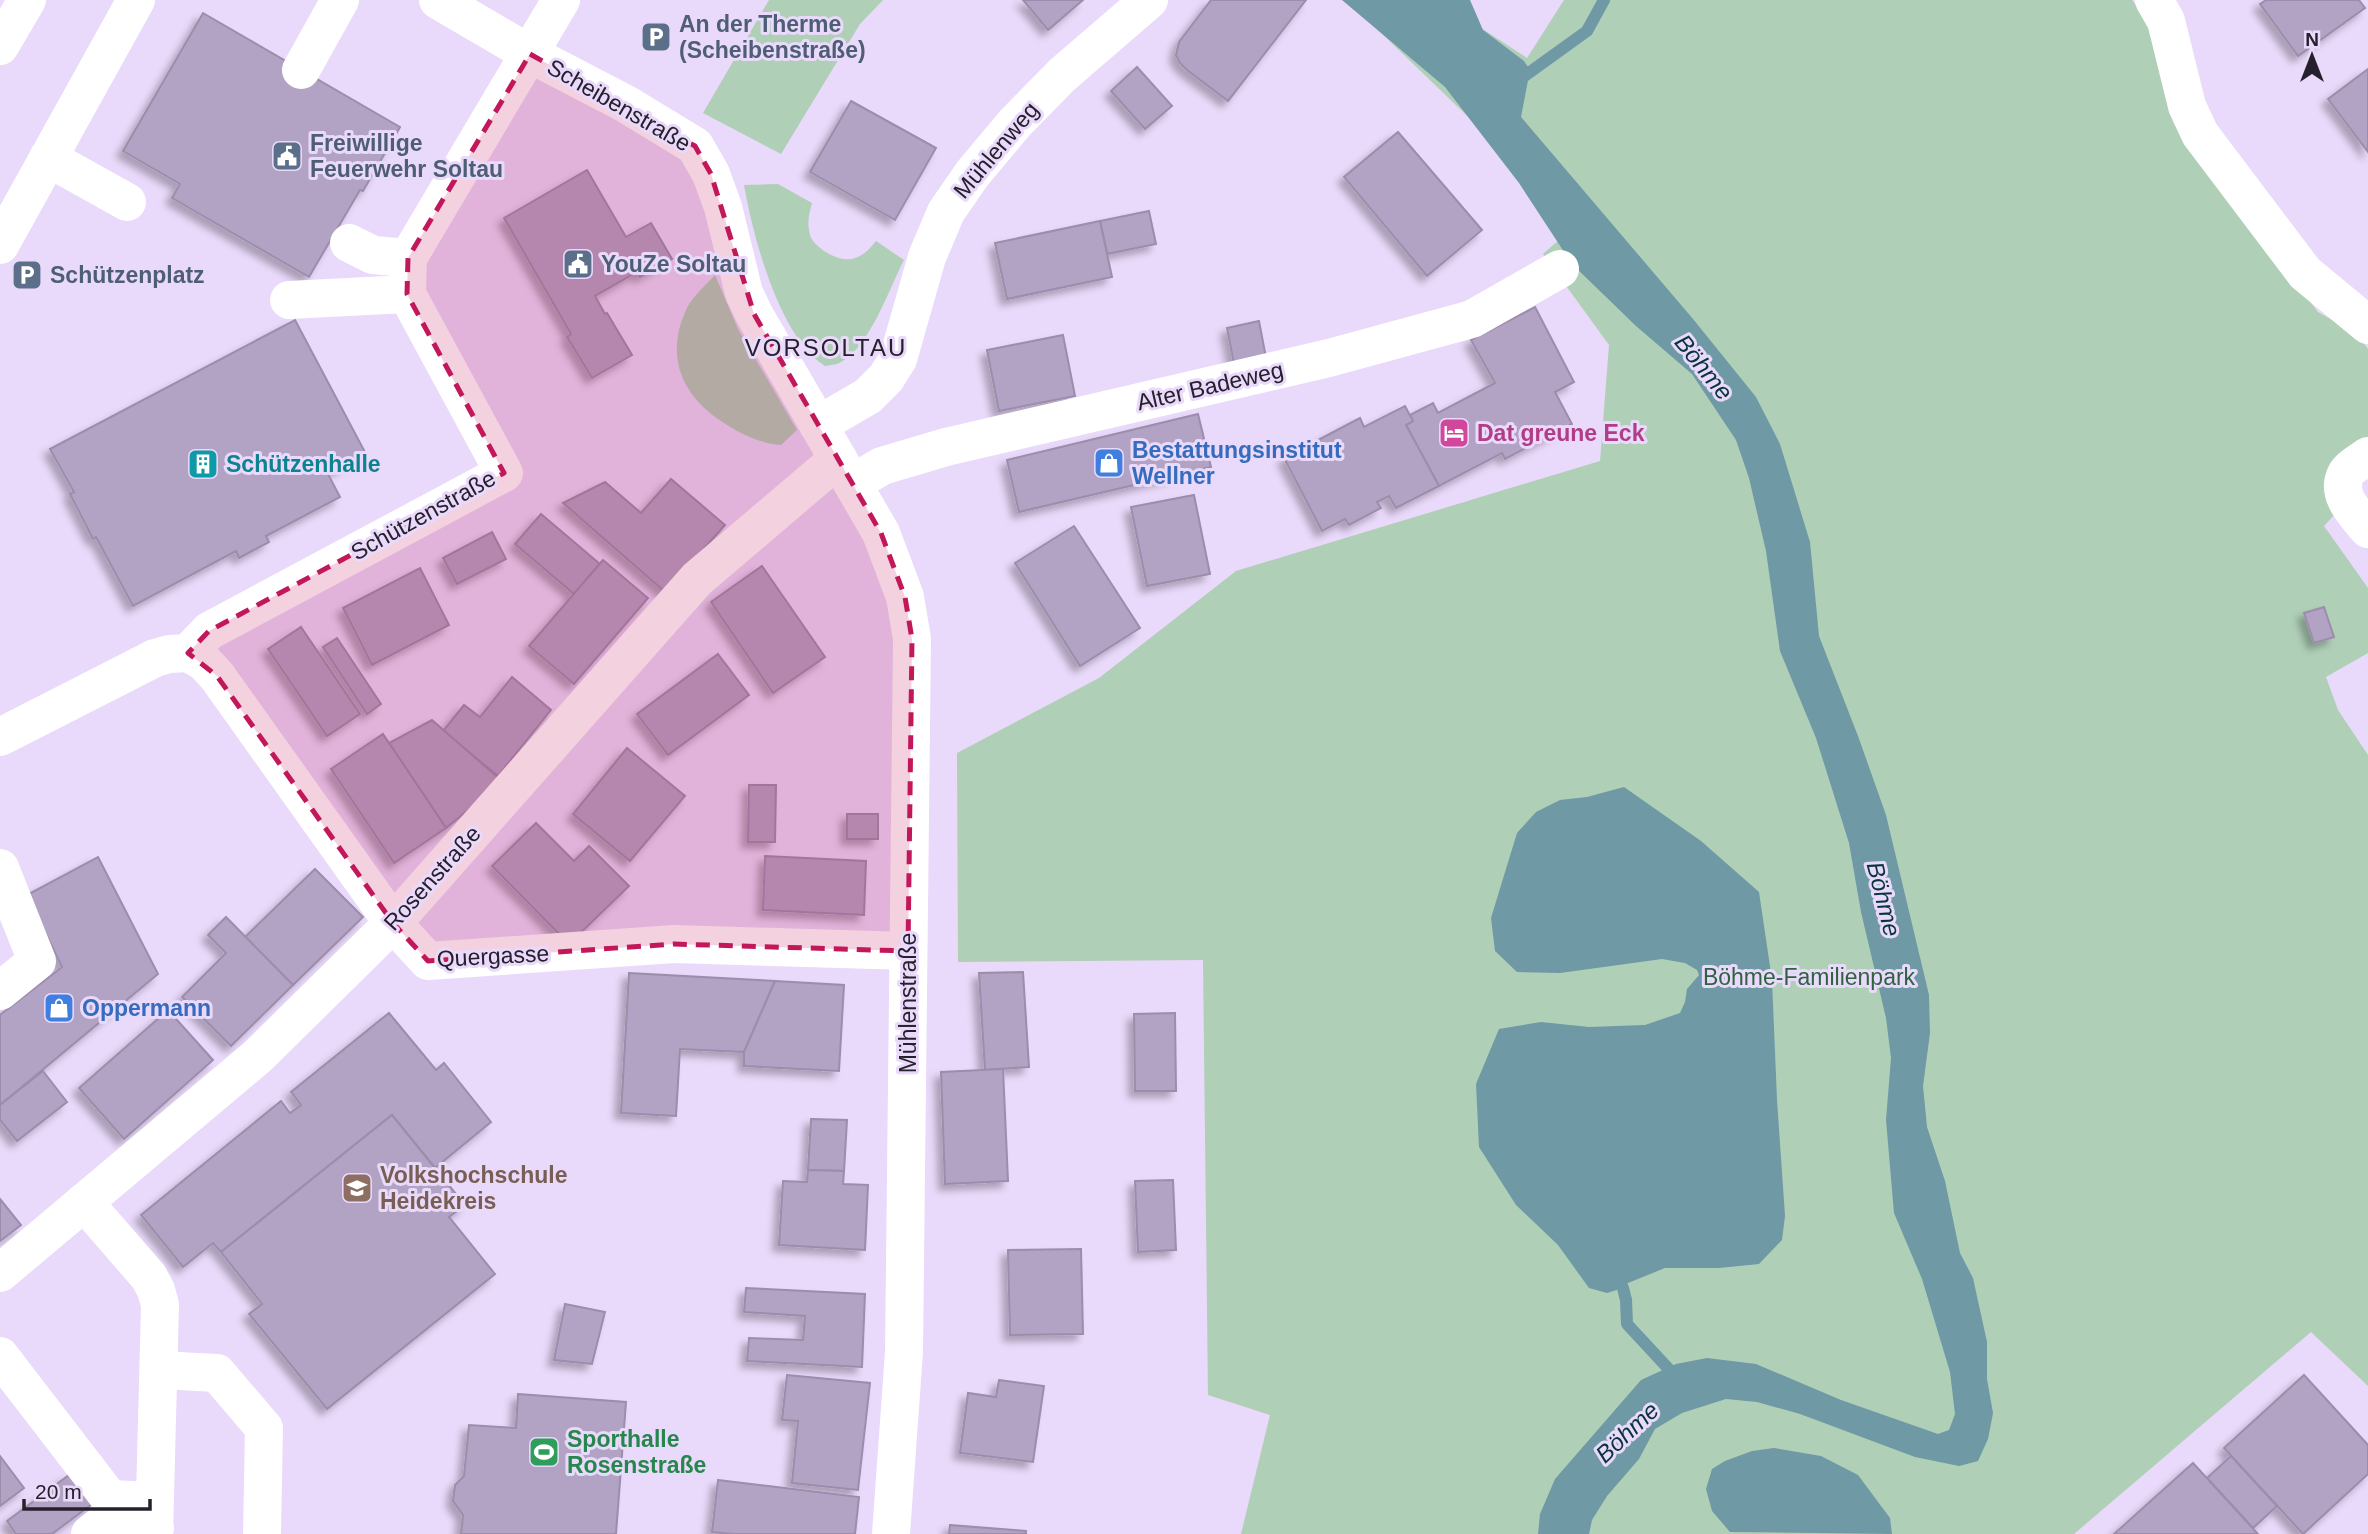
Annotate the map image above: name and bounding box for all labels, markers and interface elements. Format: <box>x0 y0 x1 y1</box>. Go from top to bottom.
place label: An der Therme (Scheibenstraße) <box>679 11 866 63</box>
parking icon: An der Therme (Scheibenstraße) <box>639 20 673 54</box>
north arrow <box>2277 21 2347 91</box>
text: N <box>2305 29 2319 50</box>
street label: Scheibenstraße <box>543 53 695 157</box>
street label: Mühlenweg <box>948 97 1044 203</box>
place label: Freiwillige Feuerwehr Soltau <box>310 130 503 182</box>
public building icon: Freiwillige Feuerwehr Soltau <box>270 139 304 173</box>
public building icon: YouZe Soltau <box>561 247 595 281</box>
place label: YouZe Soltau <box>601 251 746 277</box>
parking icon: Schützenplatz <box>10 258 44 292</box>
place label: Schützenplatz <box>50 262 205 288</box>
water label: Böhme <box>1670 329 1738 405</box>
district label: VORSOLTAU <box>745 334 907 361</box>
street label: Alter Badeweg <box>1134 357 1286 415</box>
hotel icon: Dat greune Eck <box>1437 416 1471 450</box>
place label: Dat greune Eck <box>1477 420 1645 446</box>
place label: Bestattungsinstitut Wellner <box>1132 437 1342 489</box>
shop icon: Bestattungsinstitut Wellner <box>1092 446 1126 480</box>
building icon: Schützenhalle <box>186 447 220 481</box>
place label: Schützenhalle <box>226 451 381 477</box>
street label: Schützenstraße <box>346 465 500 565</box>
street label: Rosenstraße <box>378 820 486 936</box>
water label: Böhme <box>1862 859 1906 939</box>
street label: Mühlenstraße <box>895 933 921 1073</box>
street label: Quergasse <box>436 940 550 972</box>
park label: Böhme-Familienpark <box>1703 964 1916 990</box>
shop icon: Oppermann <box>42 991 76 1025</box>
place label: Oppermann <box>82 995 211 1021</box>
place label: Volkshochschule Heidekreis <box>380 1162 567 1214</box>
school or university icon: Volkshochschule Heidekreis <box>340 1171 374 1205</box>
water label: Böhme <box>1590 1396 1664 1468</box>
place label: Sporthalle Rosenstraße <box>567 1426 706 1478</box>
sports icon: Sporthalle Rosenstraße <box>527 1435 561 1469</box>
scale bar <box>24 1468 150 1512</box>
text: 20 m <box>35 1480 82 1503</box>

